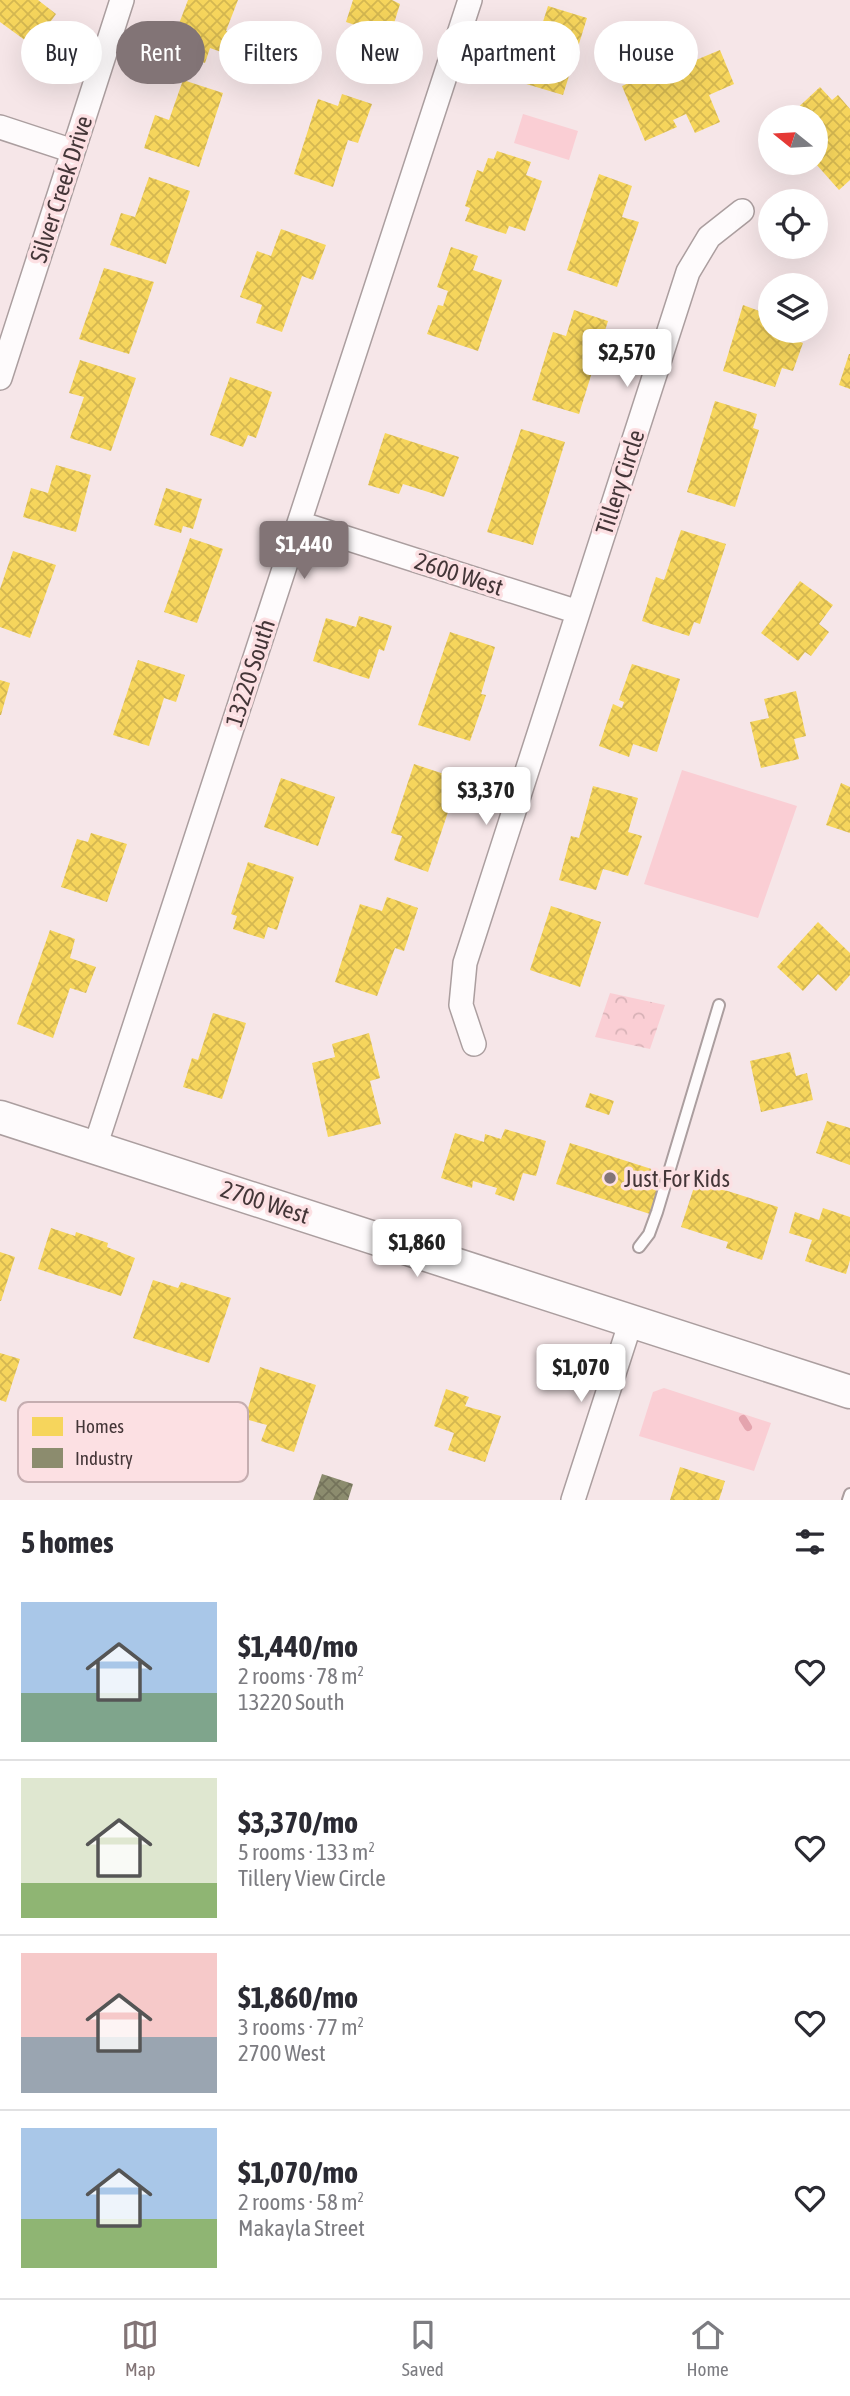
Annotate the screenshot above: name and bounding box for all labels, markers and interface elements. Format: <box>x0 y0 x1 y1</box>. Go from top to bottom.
chip: Buy <box>21 21 102 84</box>
chip: Rent <box>116 21 205 84</box>
chip: Filters <box>219 21 322 84</box>
chip: New <box>336 21 423 84</box>
chip: Apartment <box>437 21 580 84</box>
chip: House <box>594 21 698 84</box>
north arrow <box>758 105 828 175</box>
map controls <box>758 105 828 343</box>
street label: Silver Creek Drive <box>25 112 97 266</box>
button: locate <box>758 189 828 259</box>
button: layers <box>758 273 828 343</box>
pin: $2,570 <box>570 330 684 389</box>
text: $2,570 <box>599 339 656 365</box>
street label: Tillery Circle <box>590 426 650 538</box>
pin: $1,440 <box>247 522 361 581</box>
text: $1,440 <box>276 531 333 557</box>
street label: 2600 West <box>411 547 507 601</box>
street label: 13220 South <box>220 616 280 730</box>
pin: $3,370 <box>429 768 543 827</box>
text: $3,370 <box>458 777 515 803</box>
place label: Just For Kids <box>624 1165 730 1192</box>
marker: Just For Kids <box>602 1170 618 1186</box>
street label: 2700 West <box>217 1175 313 1229</box>
pin: $1,860 <box>360 1220 474 1279</box>
text: $1,860 <box>389 1229 446 1255</box>
pin: $1,070 <box>524 1344 638 1404</box>
text: $1,070 <box>553 1354 610 1380</box>
legend <box>18 1402 248 1482</box>
text: Homes <box>75 1415 124 1437</box>
text: Industry <box>75 1447 133 1469</box>
icon: filters <box>791 1523 829 1561</box>
text: 5 homes <box>21 1525 114 1559</box>
text: $1,440/mo <box>238 1629 358 1663</box>
icon: home <box>77 1630 161 1714</box>
icon: heart <box>791 1653 829 1691</box>
text: 2 rooms · 78 m² <box>238 1663 364 1689</box>
text: 13220 South <box>238 1689 345 1715</box>
text: $3,370/mo <box>238 1805 358 1839</box>
icon: home <box>77 1806 161 1890</box>
icon: heart <box>791 1829 829 1867</box>
text: 5 rooms · 133 m² <box>238 1839 375 1865</box>
text: Tillery View Circle <box>238 1865 386 1891</box>
text: $1,860/mo <box>238 1980 358 2014</box>
icon: home <box>77 1981 161 2065</box>
icon: heart <box>791 2004 829 2042</box>
text: 3 rooms · 77 m² <box>238 2014 364 2040</box>
text: 2700 West <box>238 2040 326 2066</box>
text: $1,070/mo <box>238 2155 358 2189</box>
icon: home <box>77 2156 161 2240</box>
icon: heart <box>791 2179 829 2217</box>
text: 2 rooms · 58 m² <box>238 2189 364 2215</box>
text: Makayla Street <box>238 2215 365 2241</box>
tab: Map <box>121 2316 159 2380</box>
tab: Saved <box>402 2316 444 2380</box>
tab: Home <box>686 2316 729 2380</box>

